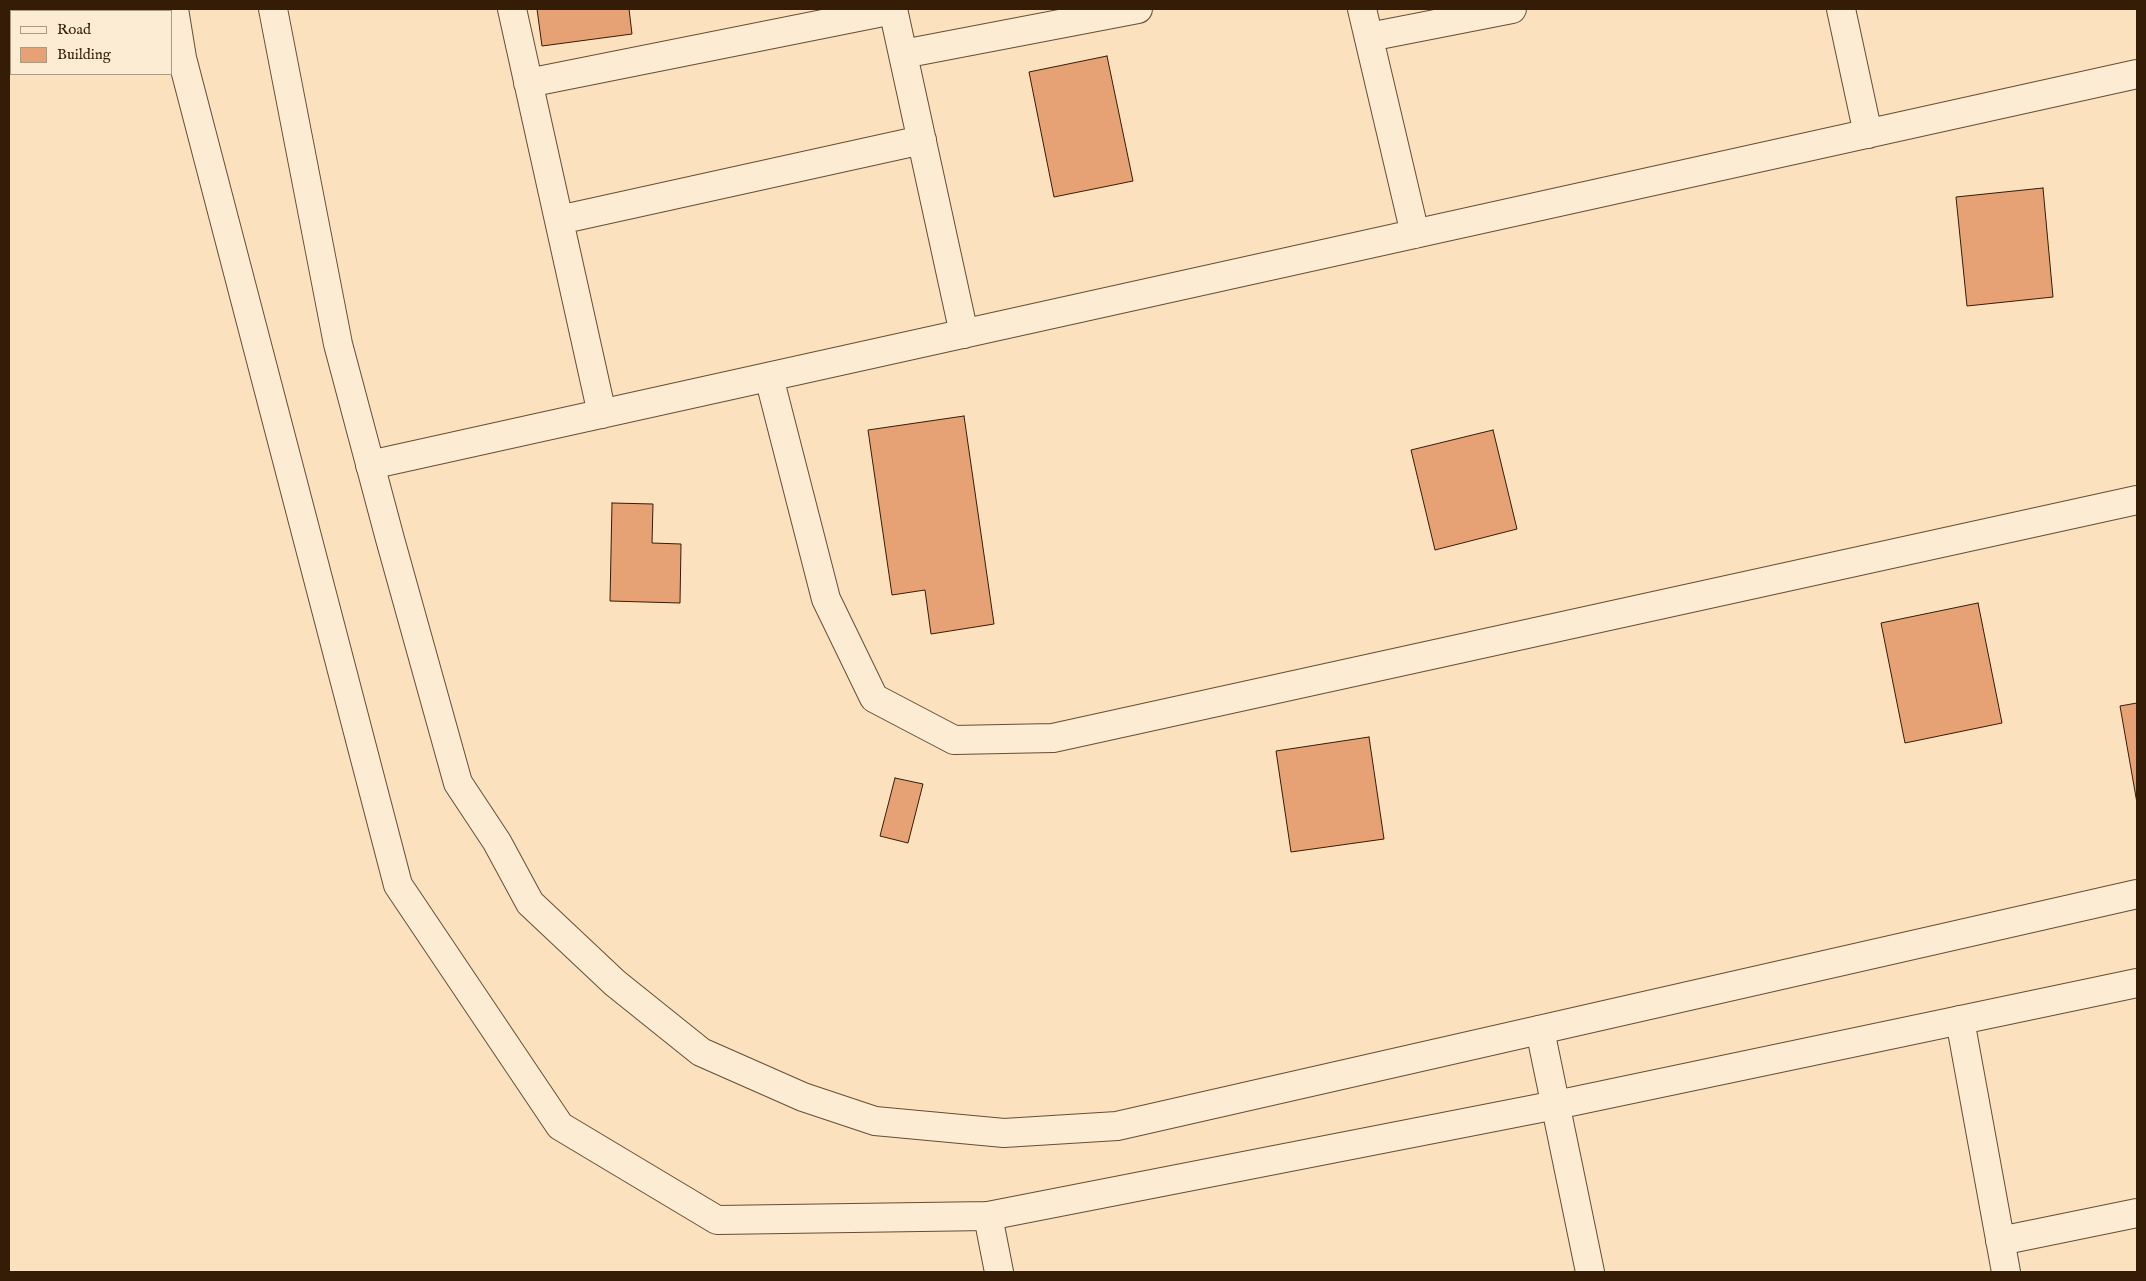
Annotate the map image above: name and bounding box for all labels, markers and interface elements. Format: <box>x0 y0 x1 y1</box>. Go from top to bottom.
legend <box>10 10 172 75</box>
text: Road <box>57 20 91 39</box>
text: Building <box>57 45 111 64</box>

